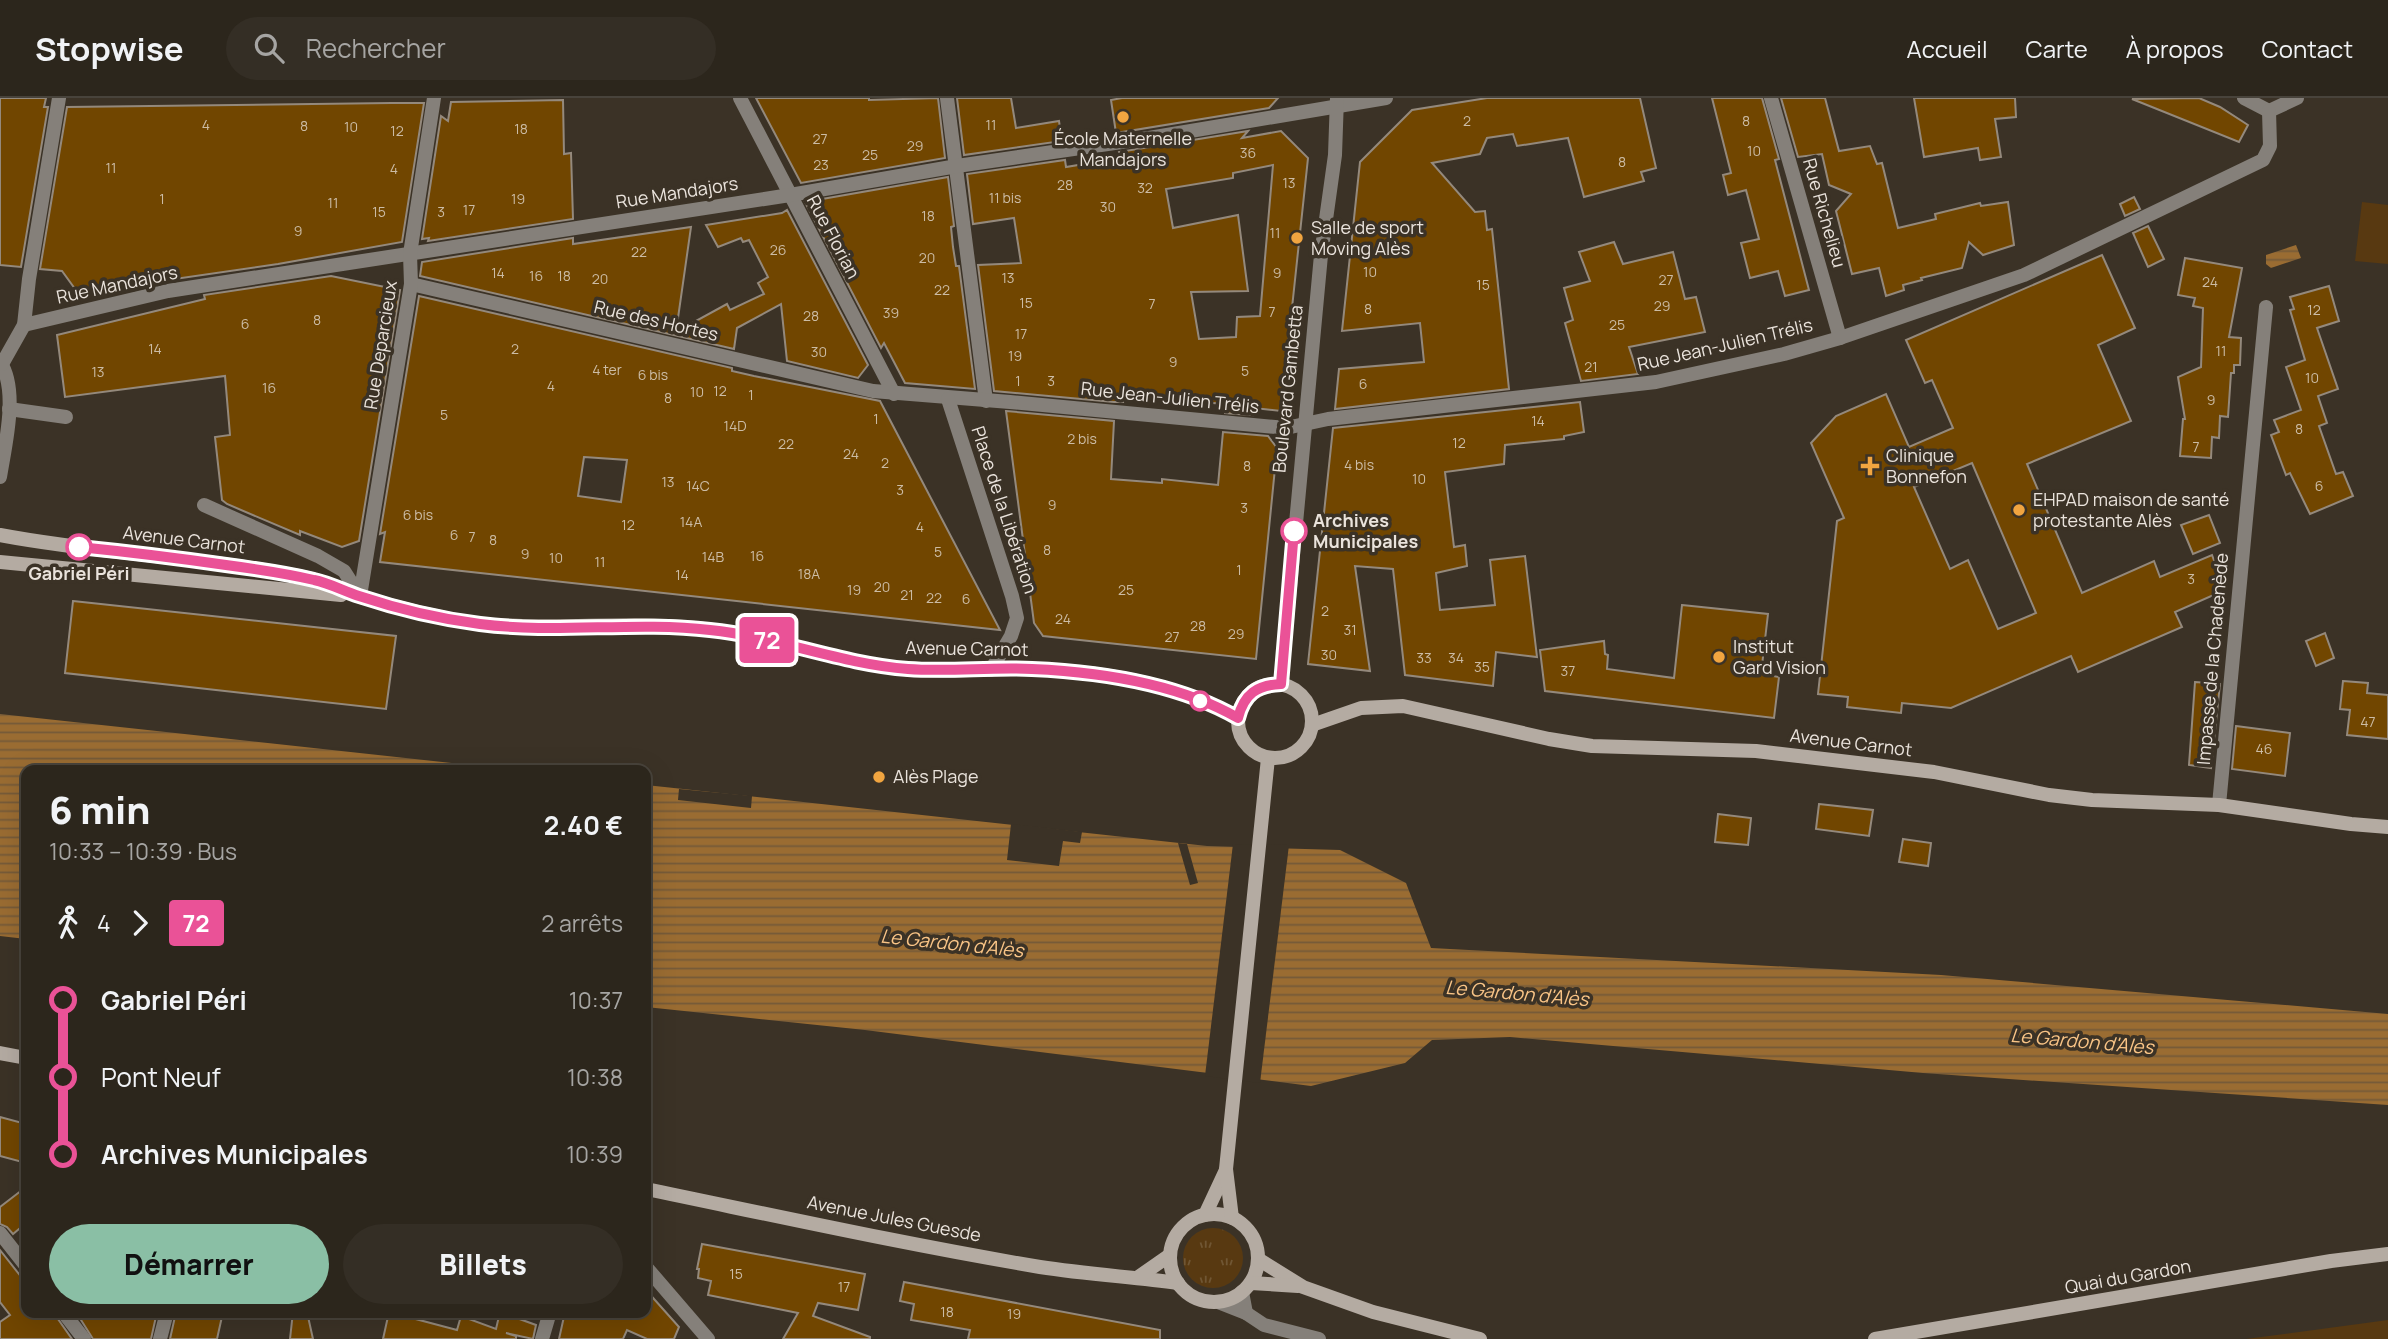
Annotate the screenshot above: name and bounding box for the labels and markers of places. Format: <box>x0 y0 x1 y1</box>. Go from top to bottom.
marker: École Maternelle Mandajors <box>1115 109 1131 125</box>
place label: École Maternelle Mandajors <box>1054 126 1192 171</box>
place label: Salle de sport Moving Alès <box>1311 215 1424 260</box>
marker: Salle de sport Moving Alès <box>1289 230 1305 246</box>
place label: Clinique Bonnefon <box>1886 443 1967 488</box>
marker: Clinique Bonnefon <box>1860 456 1880 476</box>
place label: EHPAD maison de santé protestante Alès <box>2033 487 2229 532</box>
marker: EHPAD maison de santé protestante Alès <box>2011 502 2027 518</box>
place label: Archives Municipales <box>1313 508 1418 553</box>
marker: Archives Municipales <box>1281 518 1307 544</box>
marker: Gabriel Péri <box>66 534 92 560</box>
place label: Gabriel Péri <box>29 561 129 585</box>
place label: Institut Gard Vision <box>1733 634 1826 679</box>
marker: Institut Gard Vision <box>1711 649 1727 665</box>
unlabelled marker <box>1190 691 1210 711</box>
place label: Alès Plage <box>893 764 978 788</box>
marker: Alès Plage <box>871 769 887 785</box>

